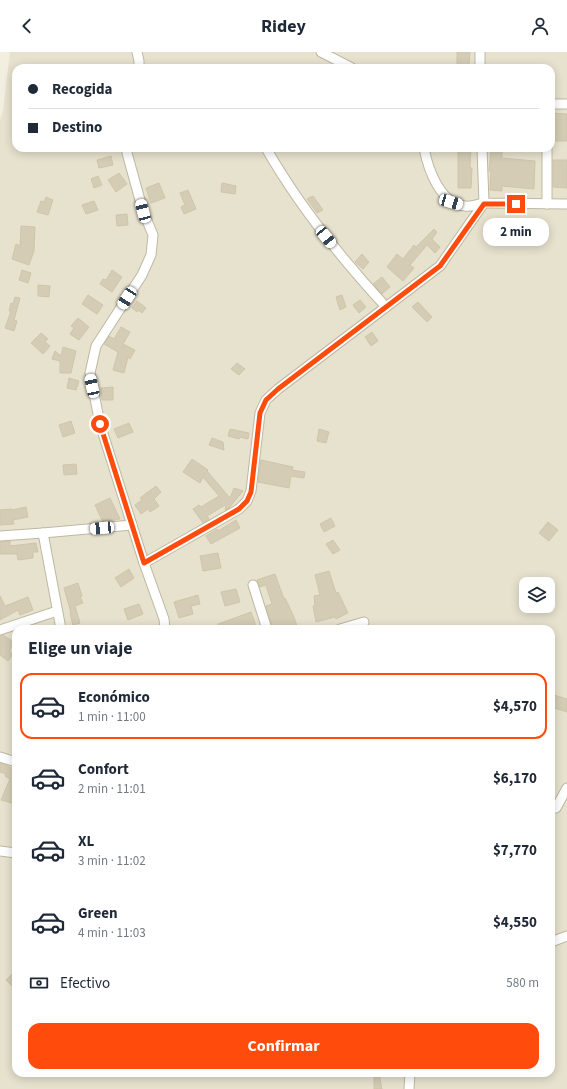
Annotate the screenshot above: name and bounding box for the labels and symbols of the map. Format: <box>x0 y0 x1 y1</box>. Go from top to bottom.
car <box>438 193 464 211</box>
route end <box>507 195 525 213</box>
car <box>134 198 152 224</box>
callout: 2 min <box>483 218 549 246</box>
car <box>314 224 338 250</box>
car <box>115 285 139 311</box>
car <box>84 373 100 399</box>
route start <box>91 415 109 433</box>
car <box>90 521 114 535</box>

